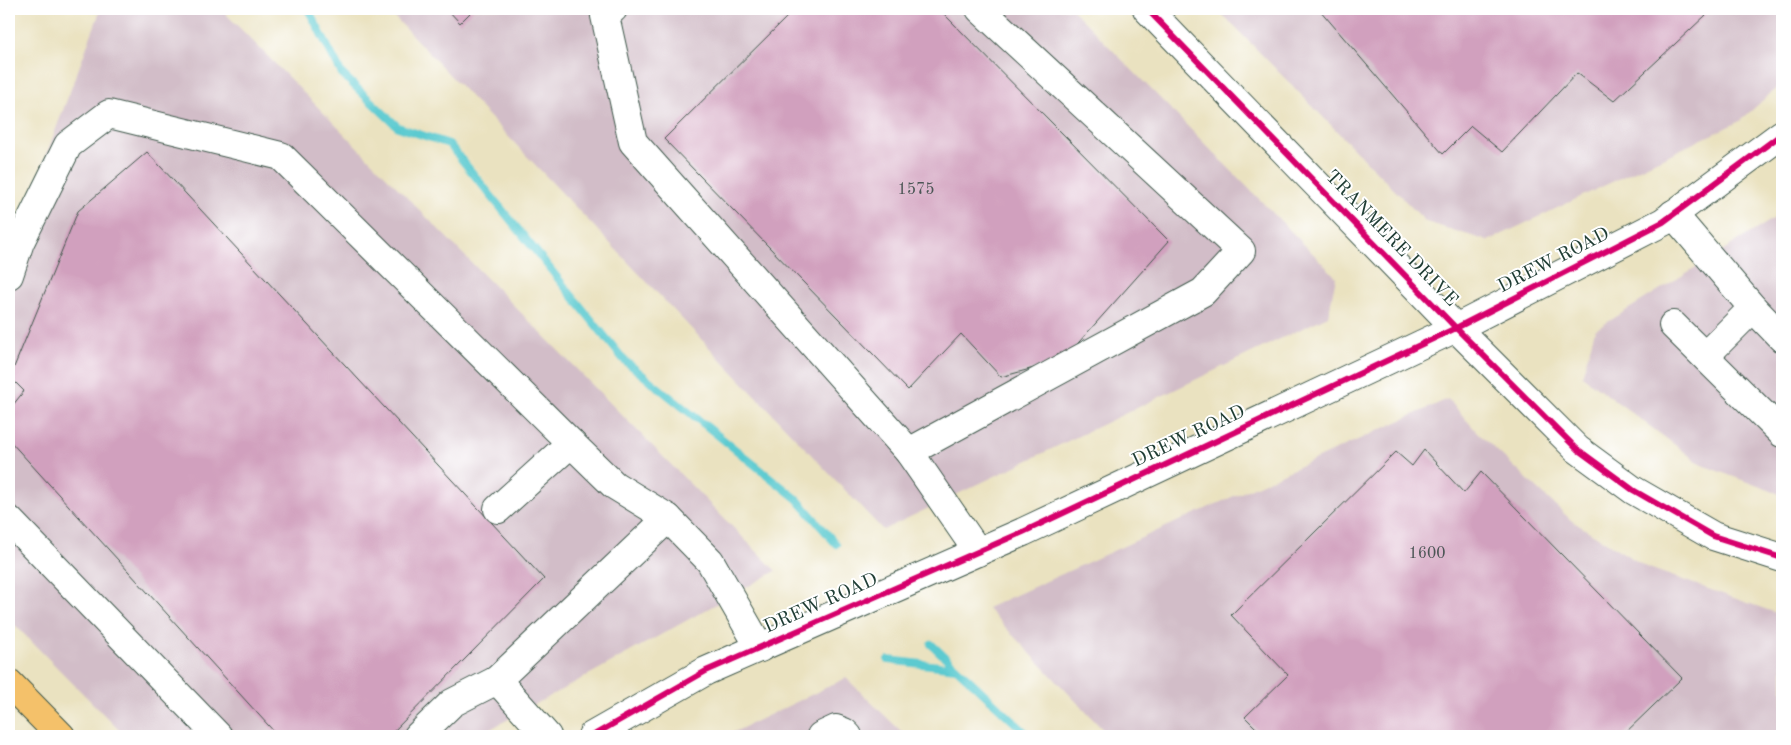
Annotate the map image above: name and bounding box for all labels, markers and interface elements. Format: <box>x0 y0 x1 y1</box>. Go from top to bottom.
street label: TRANMERE DRIVE <box>1321 167 1461 311</box>
house number: 1575 <box>897 182 935 198</box>
street label: DREW ROAD <box>1495 225 1613 297</box>
street label: DREW ROAD <box>1130 403 1248 471</box>
house number: 1600 <box>1408 546 1446 562</box>
street label: DREW ROAD <box>761 570 881 638</box>

